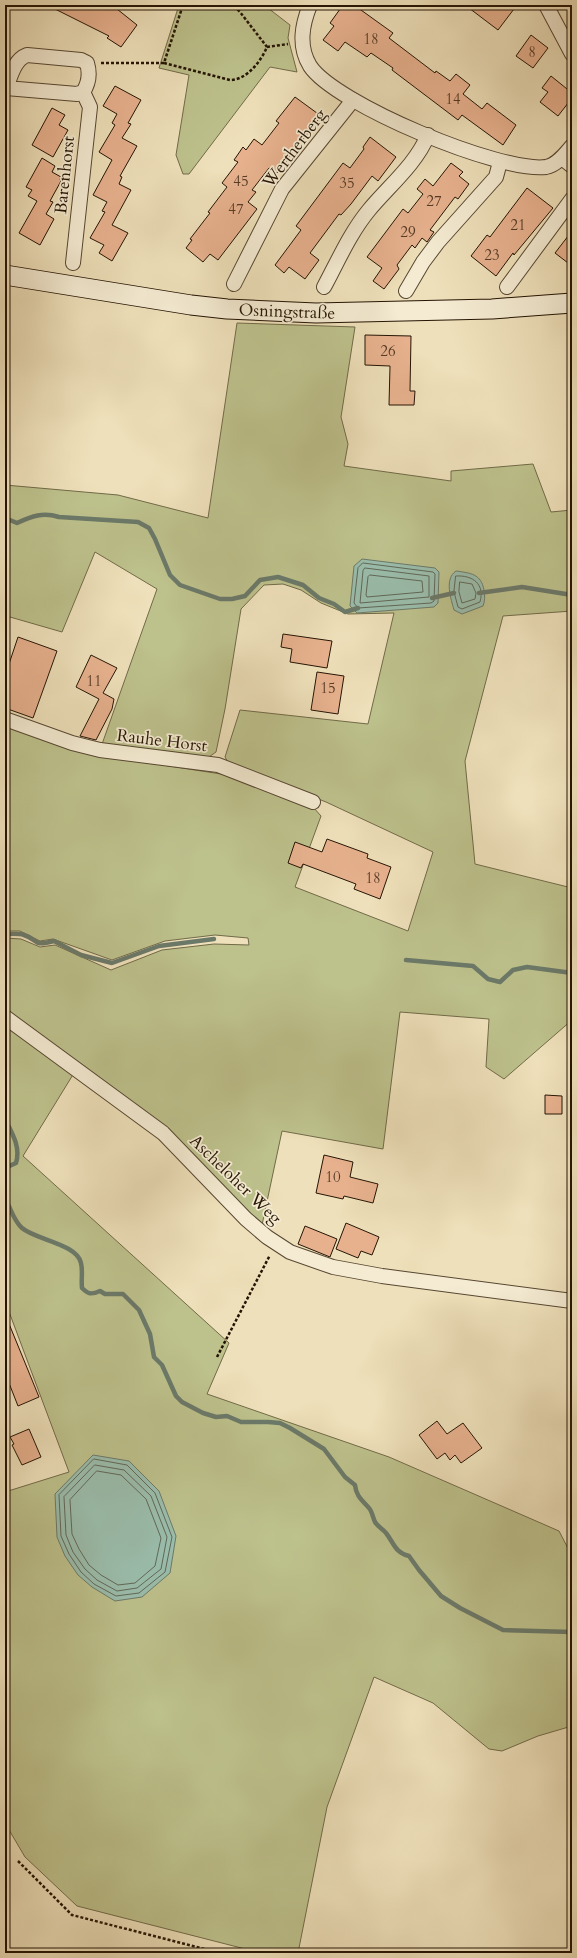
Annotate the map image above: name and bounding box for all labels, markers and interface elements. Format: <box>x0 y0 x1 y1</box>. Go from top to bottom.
house number: 18 <box>363 29 379 49</box>
house number: 8 <box>528 42 536 62</box>
house number: 14 <box>445 89 461 109</box>
street label: Wertherberg <box>256 104 332 194</box>
street label: Barenhorst <box>49 134 80 215</box>
house number: 45 <box>233 171 249 191</box>
house number: 35 <box>339 173 355 193</box>
house number: 27 <box>426 191 442 211</box>
house number: 47 <box>228 199 244 219</box>
house number: 21 <box>510 215 526 235</box>
house number: 29 <box>400 222 416 242</box>
house number: 23 <box>484 245 500 265</box>
street label: Osningstraße <box>238 298 336 325</box>
house number: 26 <box>380 341 396 361</box>
house number: 11 <box>86 671 102 691</box>
house number: 15 <box>320 678 336 698</box>
street label: Rauhe Horst <box>116 724 209 758</box>
house number: 18 <box>365 868 381 888</box>
street label: Ascheloher Weg <box>185 1129 287 1230</box>
house number: 10 <box>325 1167 341 1187</box>

